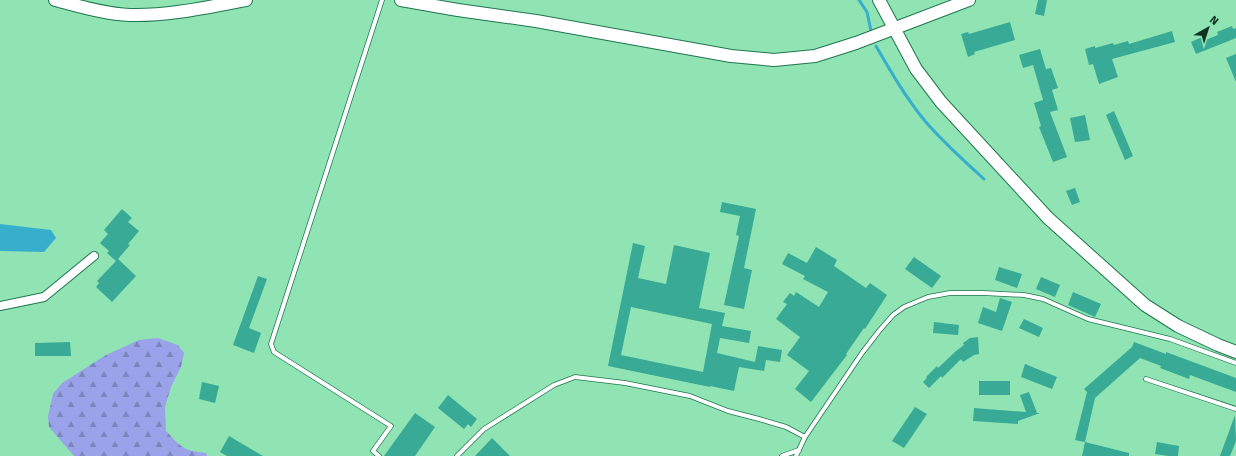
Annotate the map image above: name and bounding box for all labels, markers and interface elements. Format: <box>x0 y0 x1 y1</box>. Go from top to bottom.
north arrow <box>1188 8 1228 48</box>
text: N <box>1207 13 1221 28</box>

